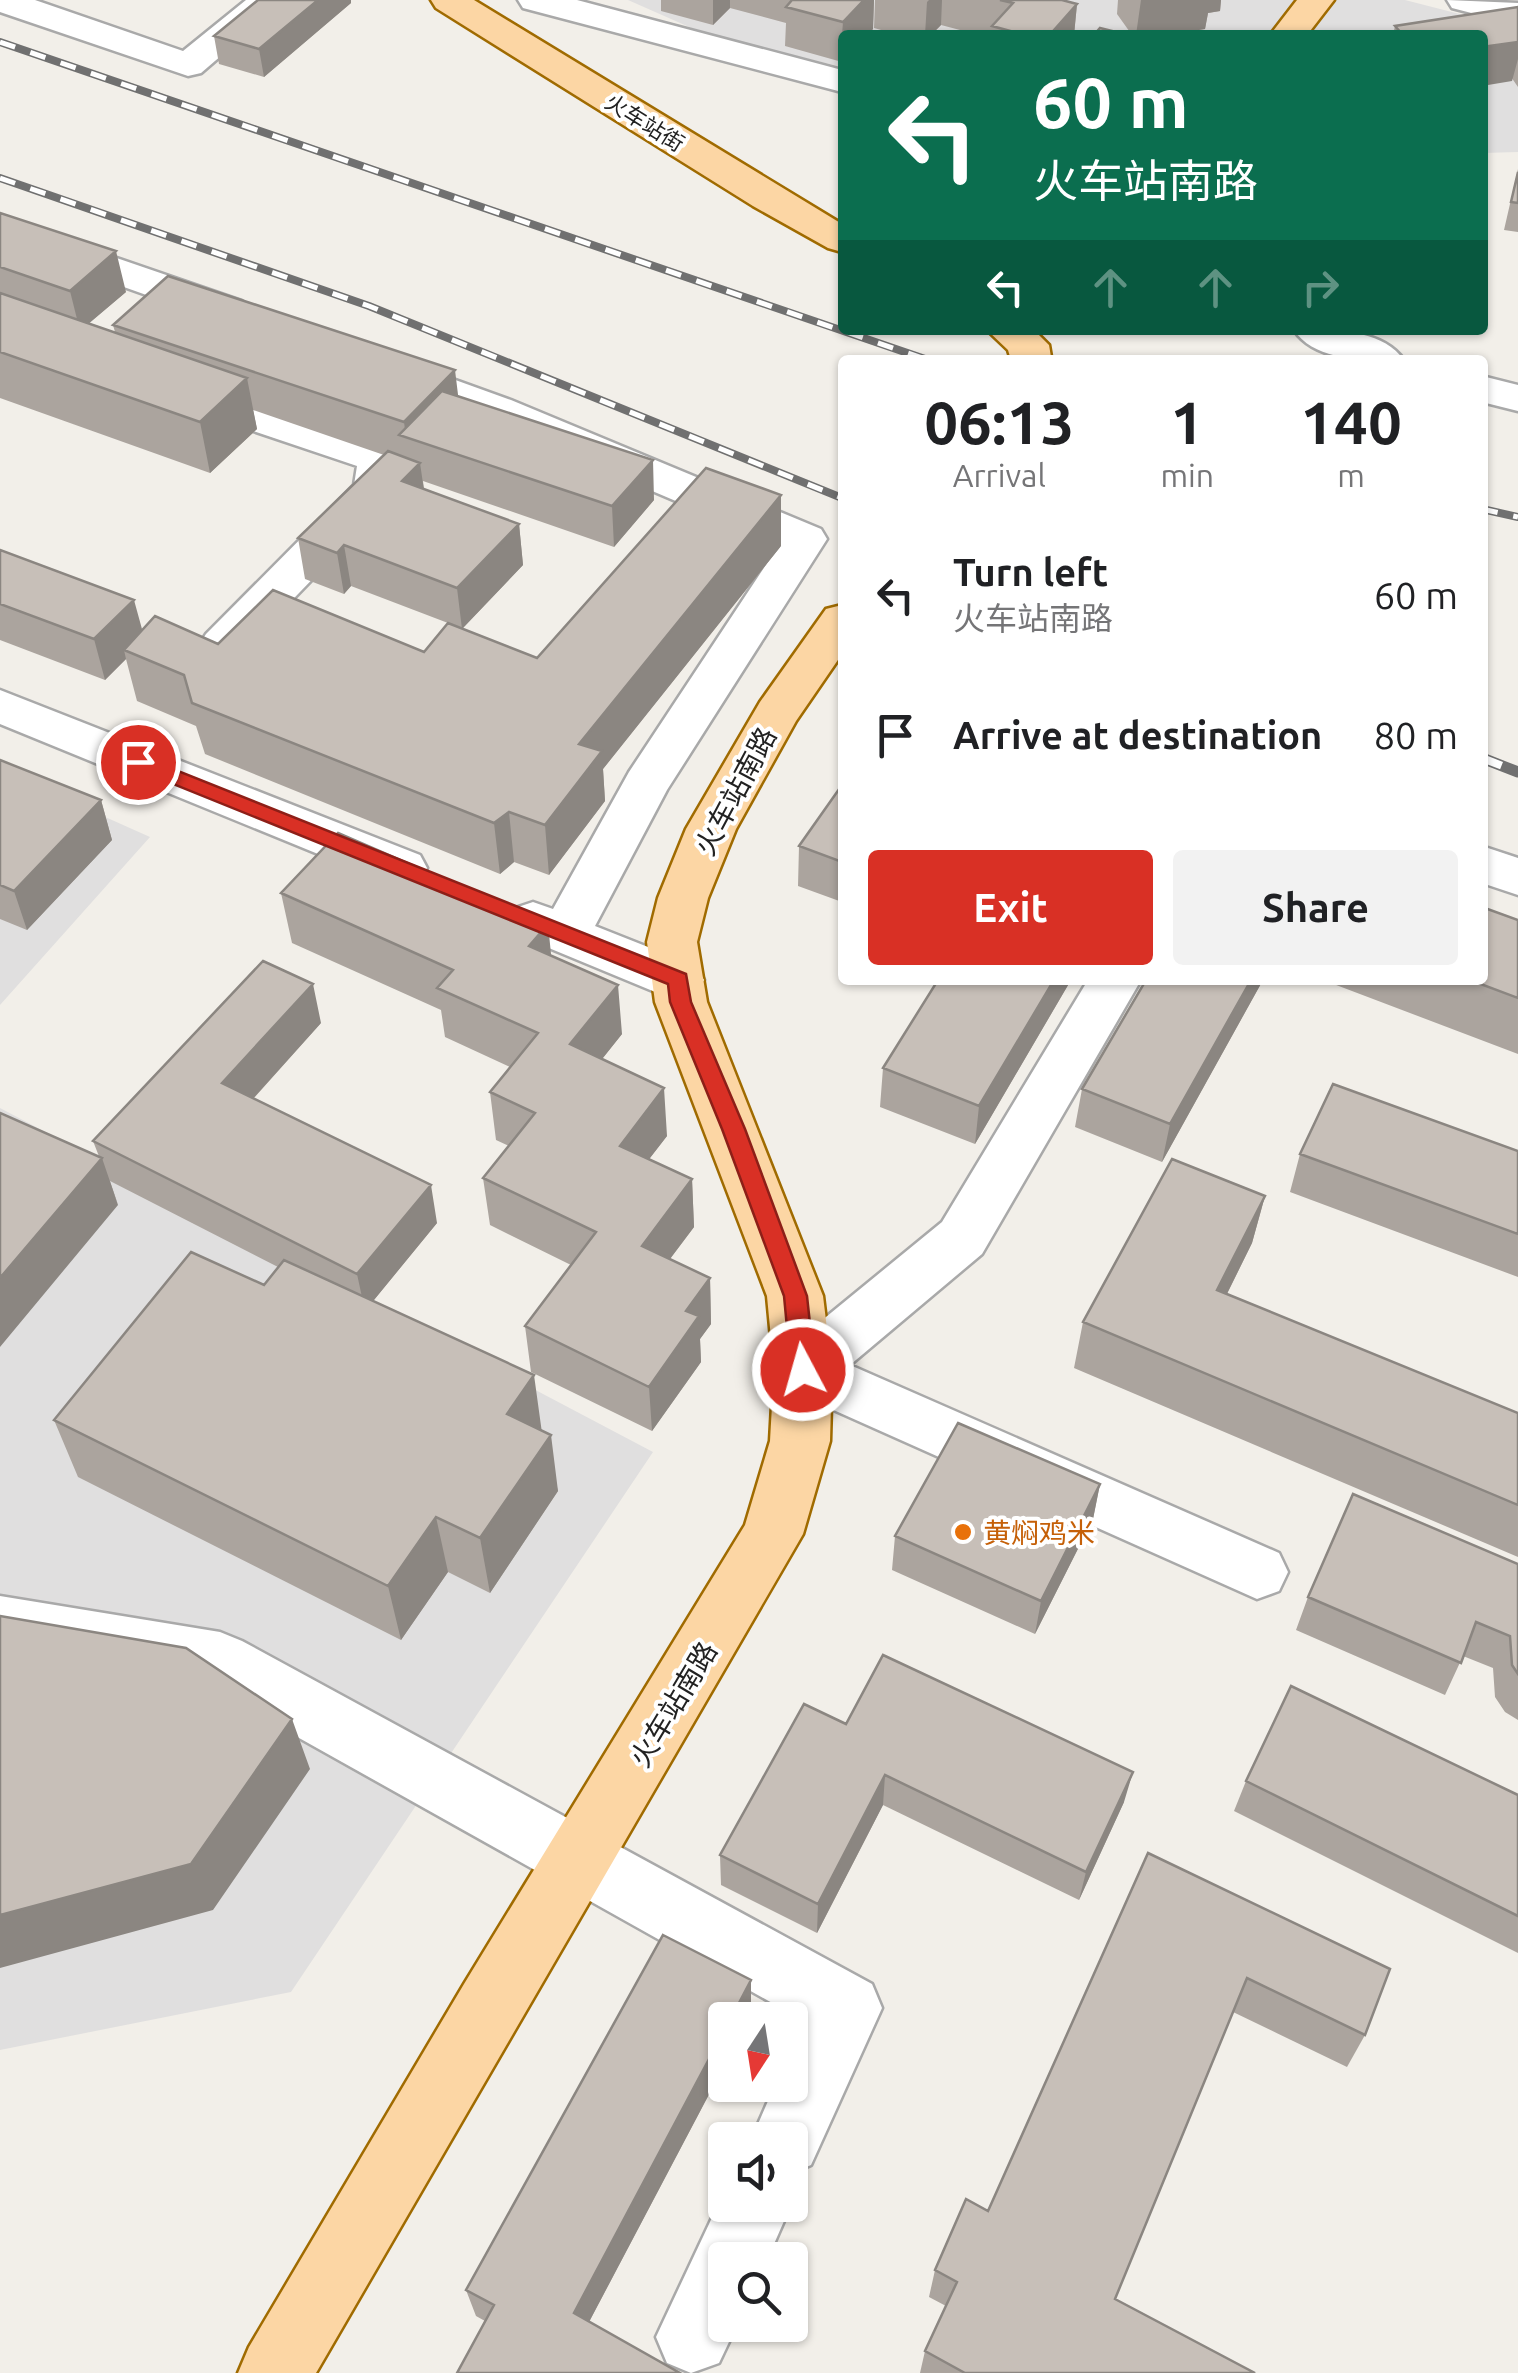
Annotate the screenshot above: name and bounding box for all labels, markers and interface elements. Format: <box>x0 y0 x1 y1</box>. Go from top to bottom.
text: 60 m <box>1033 63 1189 141</box>
icon: left <box>868 70 998 200</box>
street label: 火车站街 <box>601 88 689 156</box>
text: 火车站南路 <box>1033 155 1258 206</box>
icon: left <box>978 260 1033 315</box>
icon: ahead <box>1083 260 1138 315</box>
icon: ahead <box>1188 260 1243 315</box>
icon: right <box>1293 260 1348 315</box>
text: 06:13 <box>924 388 1074 455</box>
text: 1 <box>1170 388 1204 455</box>
text: 140 <box>1300 388 1402 455</box>
text: Arrival <box>953 457 1046 493</box>
text: min <box>1160 457 1214 493</box>
text: m <box>1337 457 1365 493</box>
text: Turn left <box>953 551 1108 593</box>
icon: left <box>868 568 923 623</box>
text: 60 m <box>1374 574 1458 616</box>
text: 火车站南路 <box>953 600 1113 636</box>
icon: arrive <box>868 708 923 763</box>
text: Arrive at destination <box>953 714 1322 756</box>
text: 80 m <box>1374 714 1458 756</box>
pin <box>96 720 181 805</box>
street label: 火车站南路 <box>688 722 782 860</box>
icon: arrive <box>111 735 166 790</box>
button: Exit <box>868 850 1153 965</box>
button: Share <box>1173 850 1458 965</box>
position arrow <box>751 1318 855 1422</box>
place label: 黄焖鸡米 <box>983 1517 1095 1548</box>
marker: 黄焖鸡米 <box>952 1521 974 1543</box>
street label: 火车站南路 <box>624 1636 722 1772</box>
north arrow <box>708 2002 808 2102</box>
map controls <box>708 2002 808 2342</box>
button: sound <box>708 2122 808 2222</box>
button: search <box>708 2242 808 2342</box>

